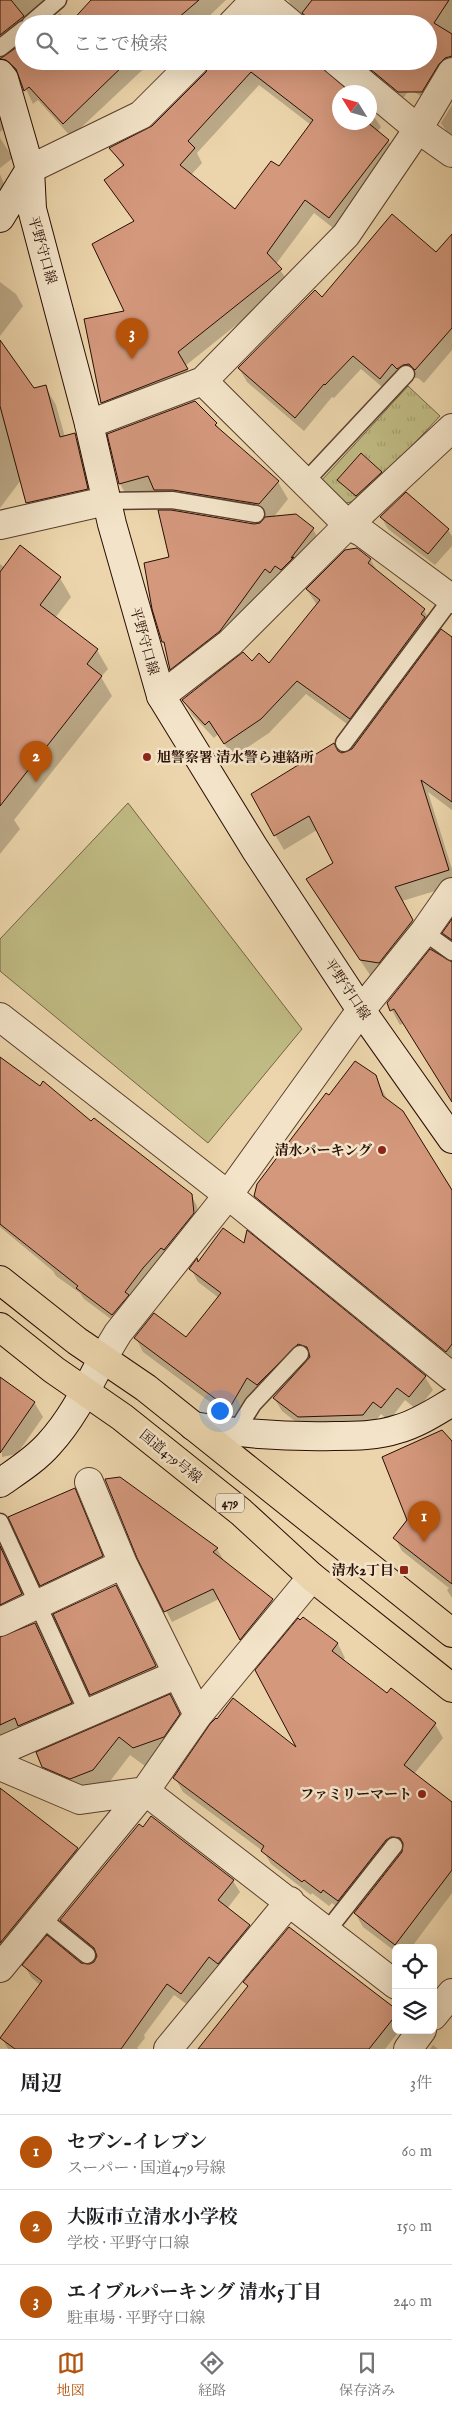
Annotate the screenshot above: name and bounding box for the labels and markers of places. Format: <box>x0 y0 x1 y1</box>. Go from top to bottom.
pin: 3 <box>116 318 148 359</box>
pin: 2 <box>20 741 52 782</box>
place label: 旭警察署 清水警ら連絡所 <box>157 749 314 767</box>
marker: 旭警察署 清水警ら連絡所 <box>141 751 153 763</box>
place label: 清水パーキング <box>274 1142 372 1160</box>
marker: 清水パーキング <box>376 1144 388 1156</box>
pin: 1 <box>408 1501 440 1542</box>
place label: 清水2丁目 <box>331 1562 394 1580</box>
marker: 清水2丁目 <box>398 1564 410 1576</box>
place label: ファミリーマート <box>300 1786 412 1804</box>
marker: ファミリーマート <box>416 1788 428 1800</box>

